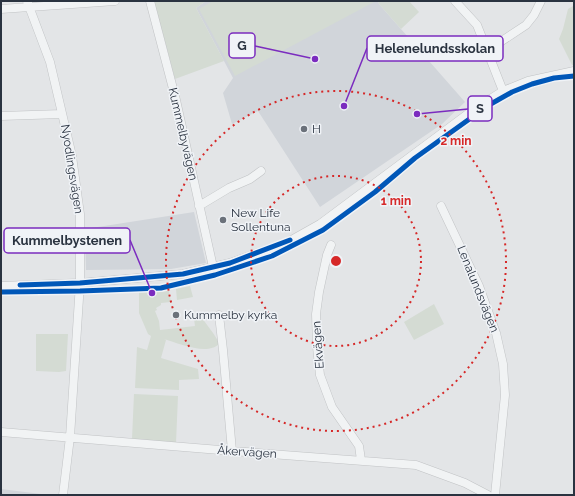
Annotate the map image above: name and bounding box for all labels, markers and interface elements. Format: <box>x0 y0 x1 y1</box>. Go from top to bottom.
callout: G <box>229 33 255 58</box>
callout: Helenelundsskolan <box>367 36 503 61</box>
text: G <box>237 38 247 53</box>
text: Helenelundsskolan <box>375 41 495 56</box>
street label: Kummelbyvägen <box>166 86 200 182</box>
callout: S <box>468 96 492 121</box>
text: S <box>476 101 484 116</box>
place label: H <box>312 122 321 136</box>
street label: Nyodlingsvägen <box>58 123 86 215</box>
marker: H <box>299 124 309 134</box>
text: 2 min <box>440 134 472 148</box>
text: 1 min <box>381 194 411 208</box>
place label: New Life Sollentuna <box>231 206 291 234</box>
marker: New Life Sollentuna <box>218 215 228 225</box>
callout: Kummelbystenen <box>4 228 130 253</box>
text: Kummelbystenen <box>12 233 122 248</box>
street label: Lenalundsvägen <box>454 244 502 334</box>
centre of rings <box>329 254 343 268</box>
place label: Kummelby kyrka <box>184 308 277 322</box>
marker: Kummelby kyrka <box>171 310 181 320</box>
street label: Ekvägen <box>309 321 327 369</box>
street label: Åkervägen <box>217 443 277 461</box>

